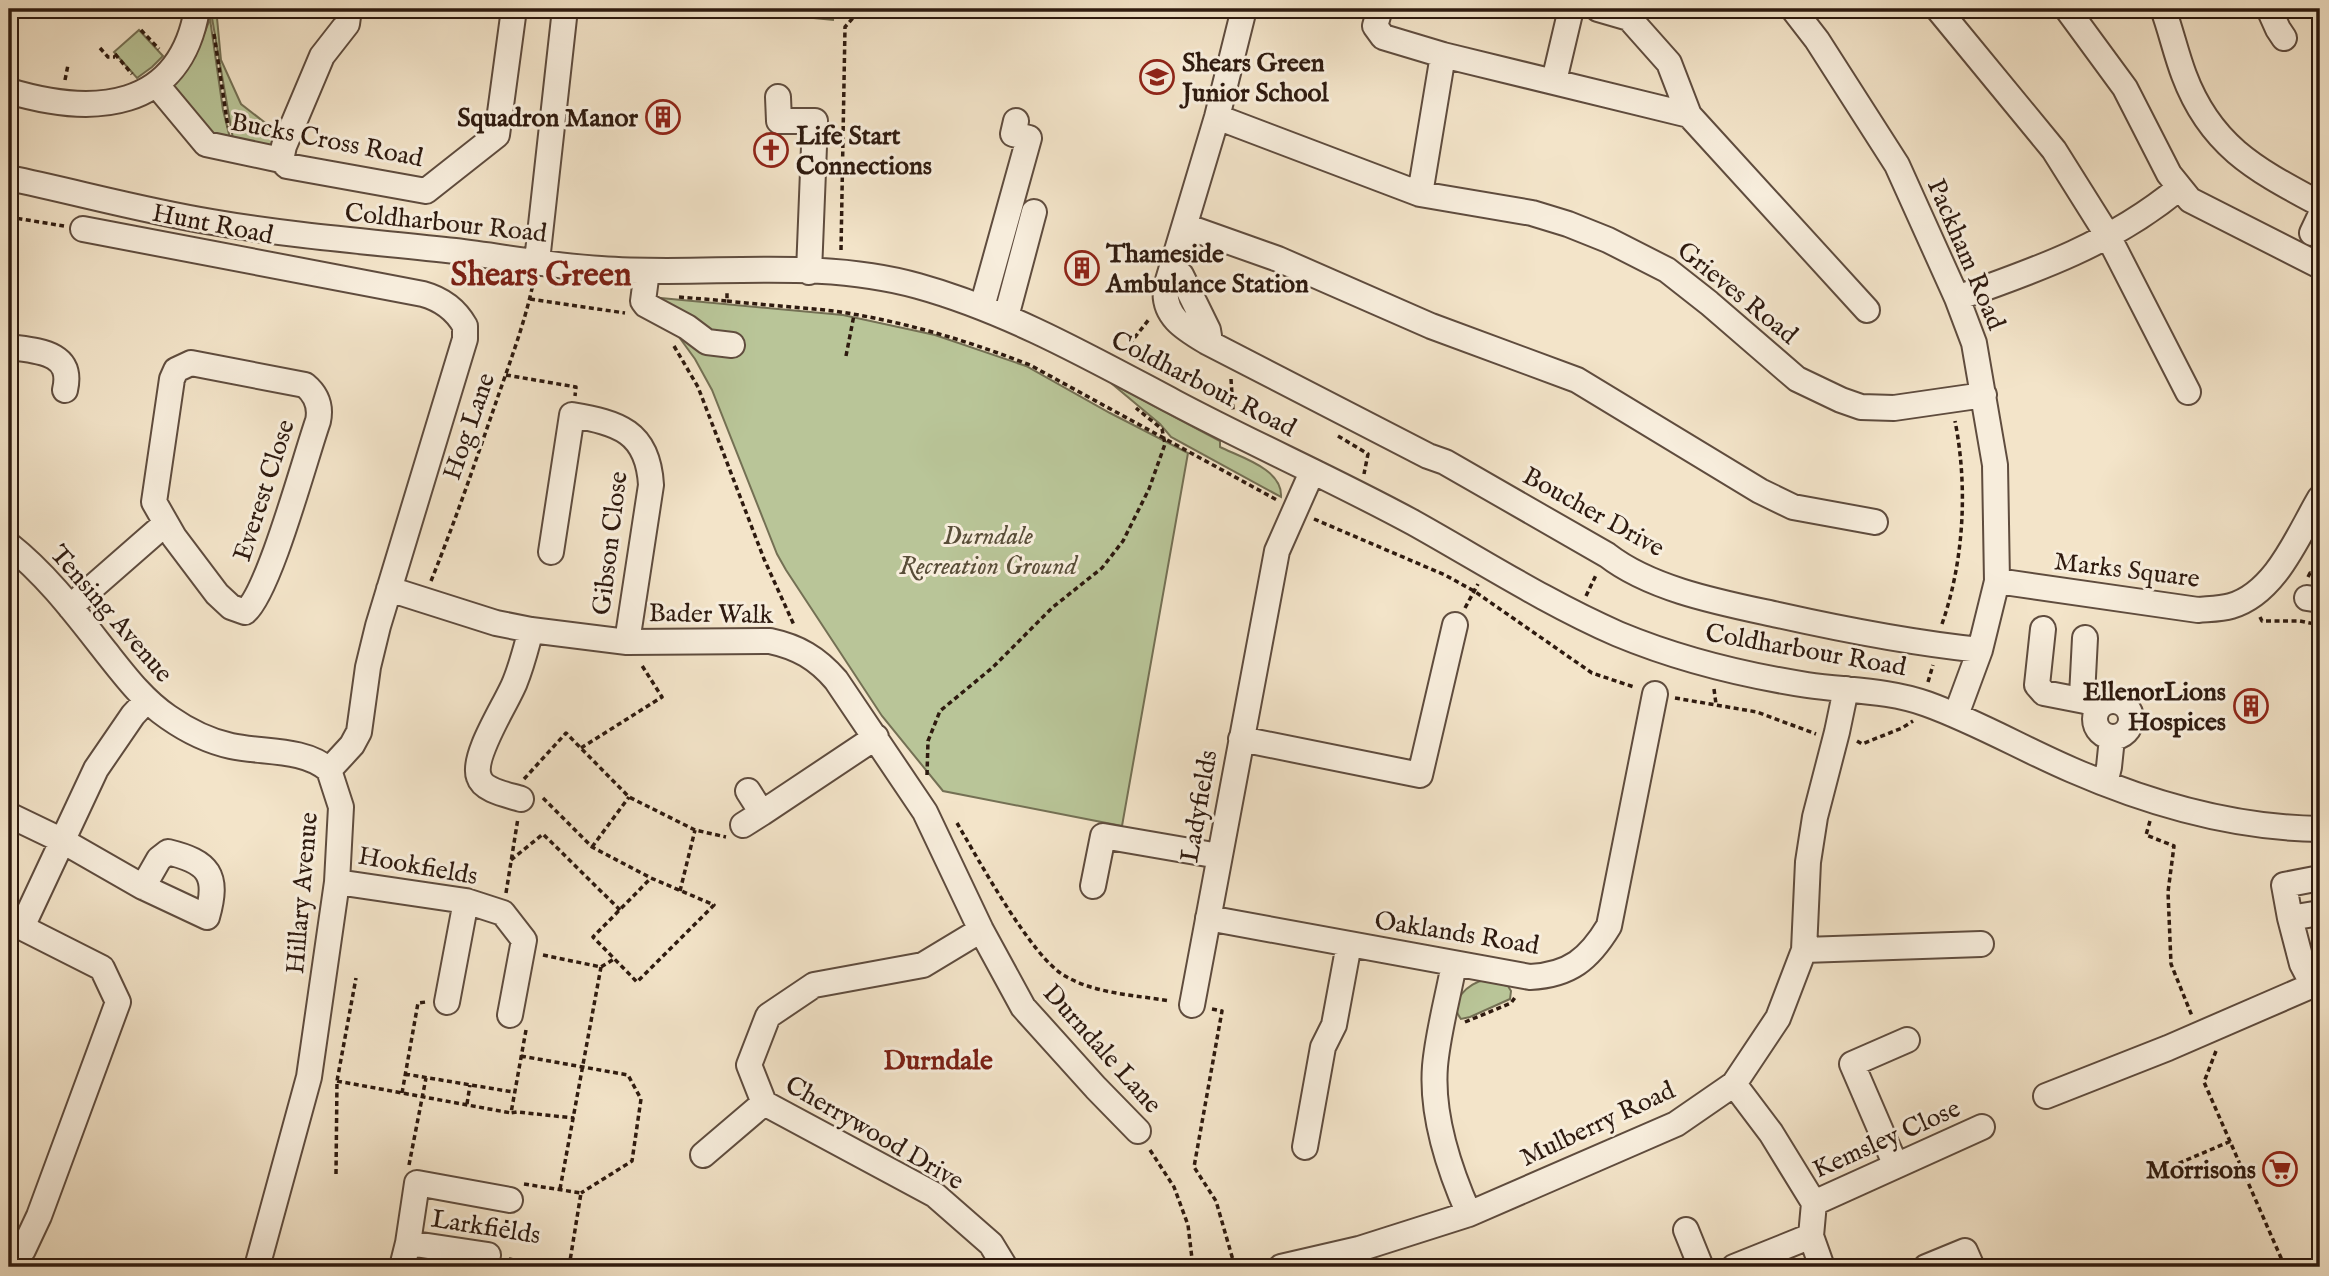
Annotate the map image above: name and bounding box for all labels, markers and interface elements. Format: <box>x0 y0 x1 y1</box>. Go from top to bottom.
place label: Shears Green Junior School <box>1179 47 1329 110</box>
school or university icon: Shears Green Junior School <box>1138 58 1176 96</box>
building icon: Squadron Manor <box>644 98 682 136</box>
place label: Squadron Manor <box>457 102 638 135</box>
street label: Bucks Cross Road <box>228 106 426 175</box>
place label: Life Start Connections <box>796 120 932 183</box>
church icon: Life Start Connections <box>752 131 790 169</box>
street label: Packham Road <box>1919 174 2012 335</box>
street label: Coldharbour Road <box>343 196 549 251</box>
street label: Hunt Road <box>149 197 276 252</box>
street label: Grieves Road <box>1670 234 1804 352</box>
place label: Thameside Ambulance Station <box>1105 238 1309 301</box>
building icon: Thameside Ambulance Station <box>1063 249 1101 287</box>
district label: Shears Green <box>451 255 632 297</box>
street label: Coldharbour Road <box>1105 323 1301 445</box>
street label: Hog Lane <box>436 368 503 484</box>
street label: Everest Close <box>226 415 303 565</box>
street label: Boucher Drive <box>1517 460 1670 565</box>
street label: Gibson Close <box>585 469 636 617</box>
park label: Durndale Recreation Ground <box>899 520 1079 583</box>
street label: Tensing Avenue <box>42 538 180 690</box>
street label: Marks Square <box>2052 545 2201 596</box>
street label: Bader Walk <box>648 597 775 632</box>
street label: Coldharbour Road <box>1703 617 1909 684</box>
place label: EllenorLions Hospices <box>2083 676 2226 739</box>
building icon: EllenorLions Hospices <box>2232 687 2270 725</box>
street label: Ladyfields <box>1173 748 1226 865</box>
street label: Hillary Avenue <box>279 811 326 975</box>
street label: Hookfields <box>355 840 480 893</box>
street label: Oaklands Road <box>1372 904 1542 963</box>
street label: Durndale Lane <box>1035 977 1169 1121</box>
district label: Durndale <box>883 1044 993 1079</box>
street label: Cherrywood Drive <box>779 1069 970 1198</box>
street label: Mulberry Road <box>1515 1074 1680 1175</box>
street label: Kemsley Close <box>1808 1092 1966 1187</box>
supermarket icon: Morrisons <box>2261 1150 2299 1188</box>
place label: Morrisons <box>2146 1154 2256 1187</box>
street label: Larkfields <box>429 1203 543 1252</box>

